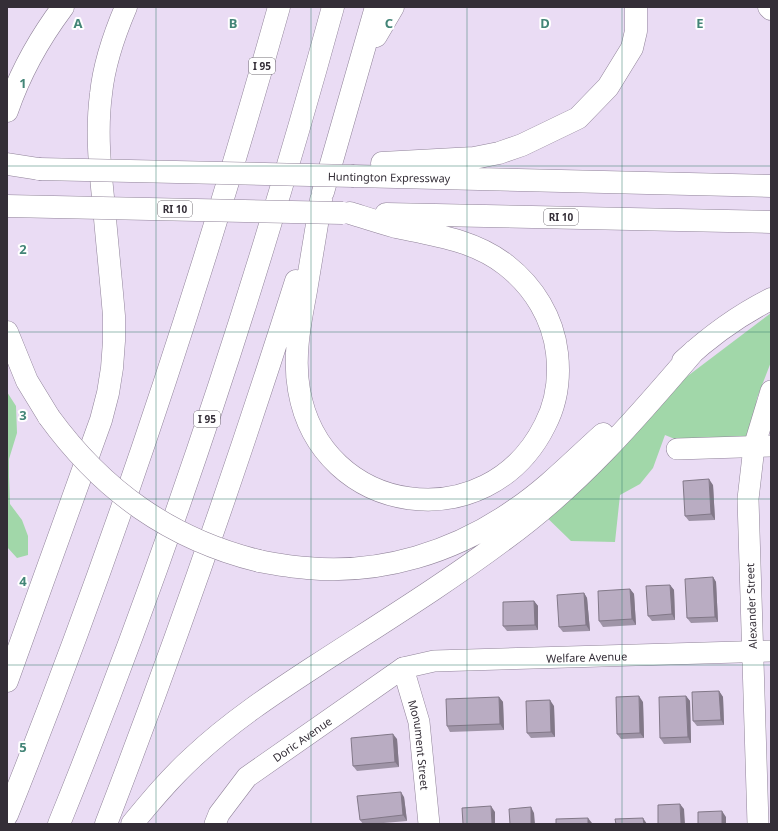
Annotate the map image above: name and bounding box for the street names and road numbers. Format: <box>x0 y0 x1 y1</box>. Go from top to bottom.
road number: I 95 <box>249 58 275 74</box>
street label: Huntington Expressway <box>328 168 451 186</box>
road number: RI 10 <box>158 201 192 217</box>
road number: RI 10 <box>544 209 578 225</box>
road number: I 95 <box>194 411 220 427</box>
street label: Alexander Street <box>742 563 760 649</box>
street label: Welfare Avenue <box>546 648 627 665</box>
street label: Monument Street <box>405 698 433 791</box>
street label: Doric Avenue <box>269 713 334 765</box>

